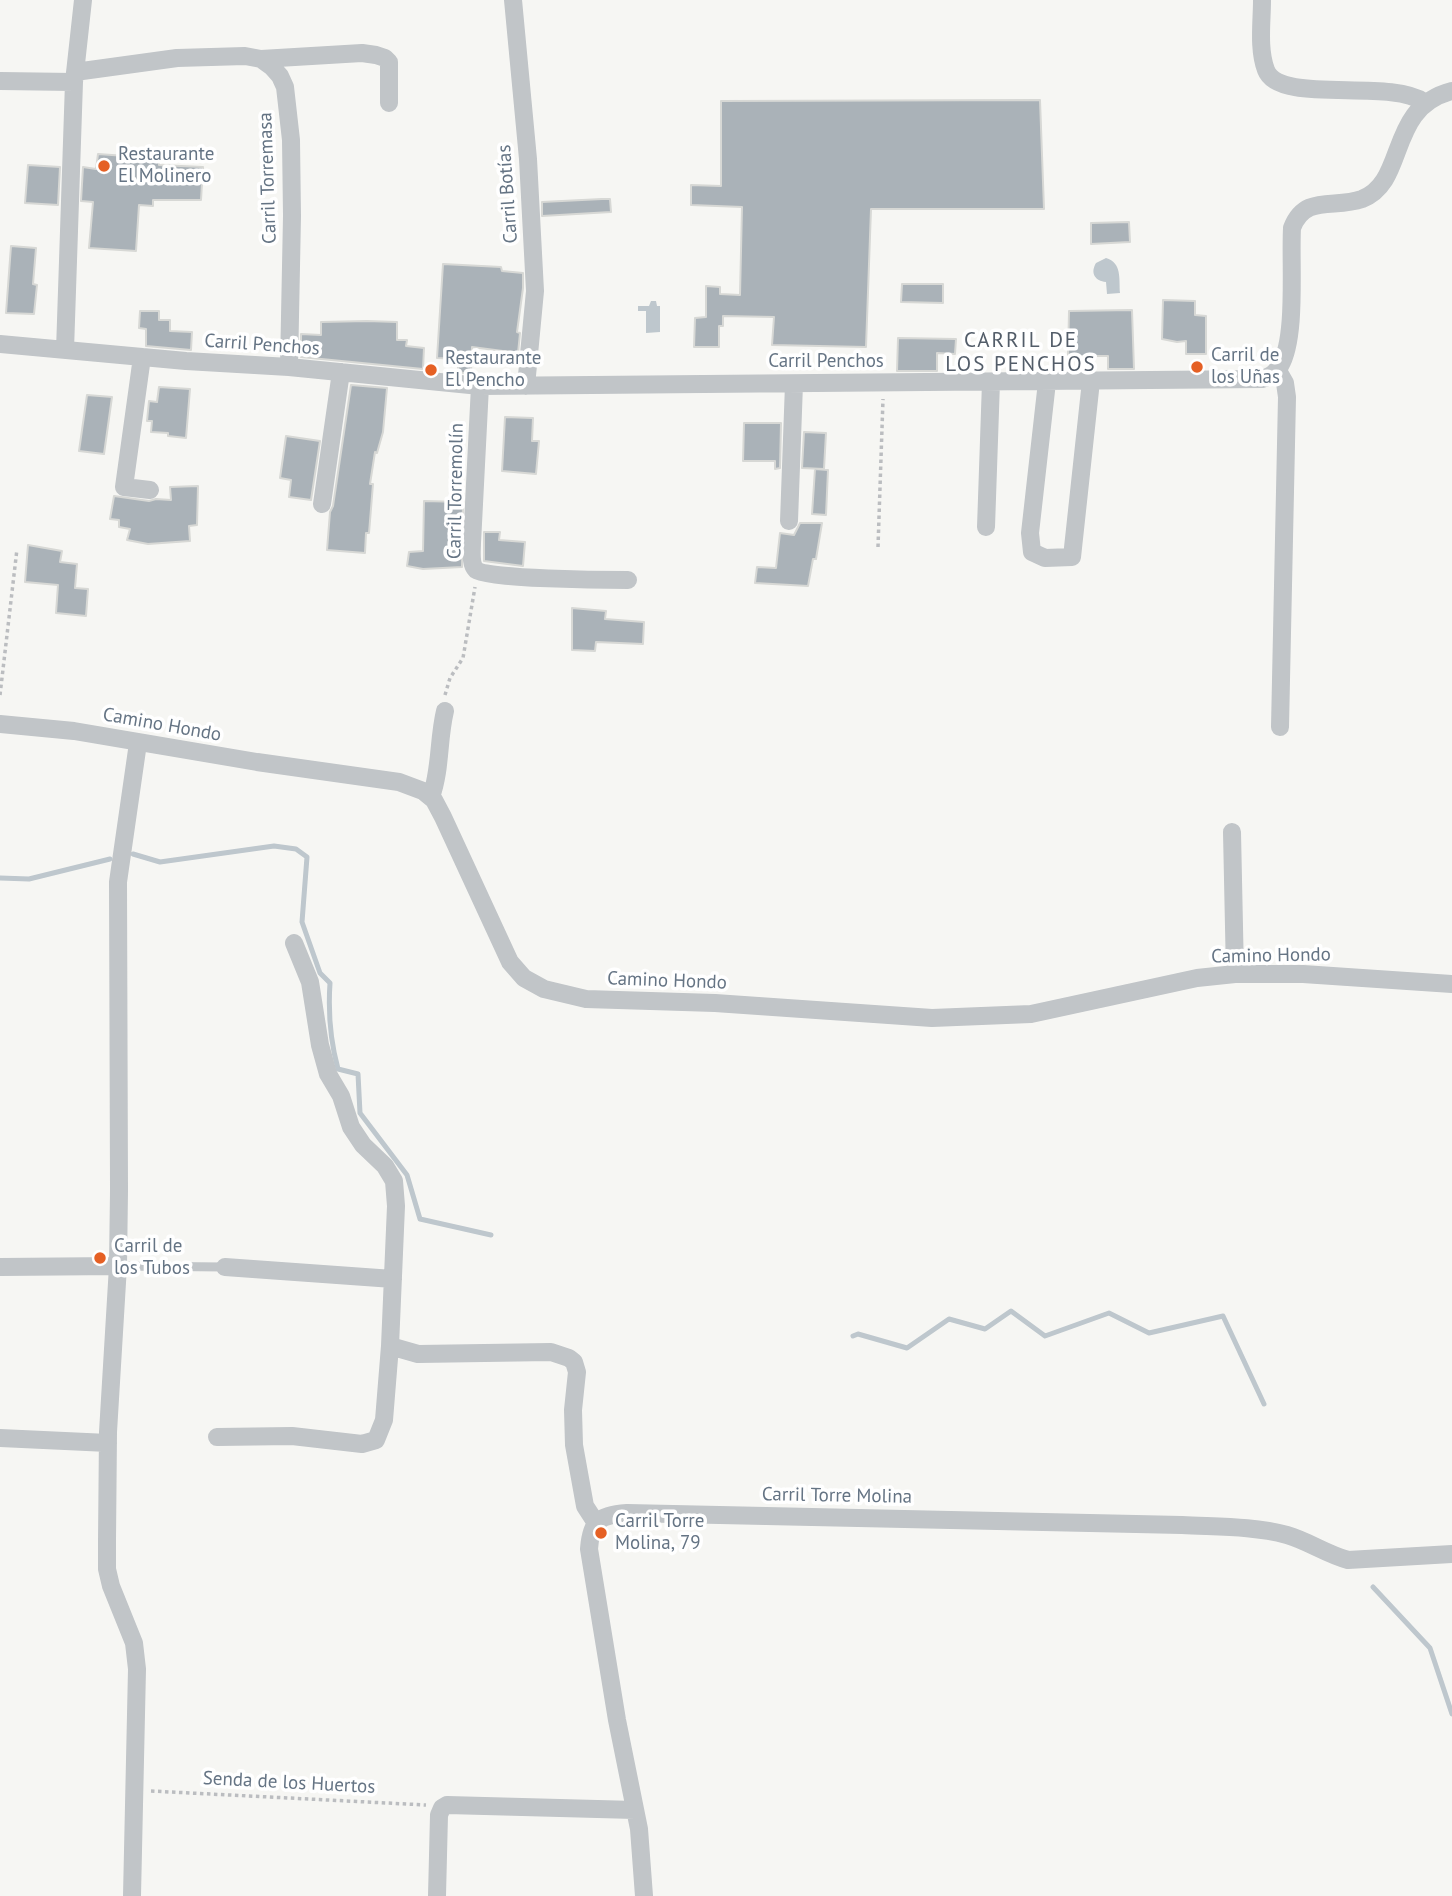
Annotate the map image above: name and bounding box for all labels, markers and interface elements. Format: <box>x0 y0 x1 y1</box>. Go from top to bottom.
street label: Carril Torremasa <box>254 112 282 244</box>
place label: Restaurante El Molinero <box>118 144 214 188</box>
street label: Carril Botías <box>493 144 523 244</box>
marker: Restaurante El Molinero <box>96 158 112 174</box>
district label: CARRIL DE LOS PENCHOS <box>947 328 1095 378</box>
street label: Carril Penchos <box>203 330 321 360</box>
place label: Carril de los Uñas <box>1211 345 1280 389</box>
place label: Restaurante El Pencho <box>445 348 541 392</box>
street label: Carril Penchos <box>768 351 884 373</box>
marker: Carril de los Uñas <box>1189 359 1205 375</box>
marker: Restaurante El Pencho <box>423 362 439 378</box>
street label: Carril Torremolín <box>443 423 469 559</box>
street label: Camino Hondo <box>101 703 223 747</box>
street label: Camino Hondo <box>1211 944 1331 968</box>
street label: Camino Hondo <box>607 968 727 994</box>
place label: Carril de los Tubos <box>114 1236 190 1280</box>
marker: Carril de los Tubos <box>92 1250 108 1266</box>
street label: Carril Torre Molina <box>762 1483 912 1509</box>
place label: Carril Torre Molina, 79 <box>615 1511 704 1555</box>
marker: Carril Torre Molina, 79 <box>593 1525 609 1541</box>
street label: Senda de los Huertos <box>202 1767 376 1799</box>

